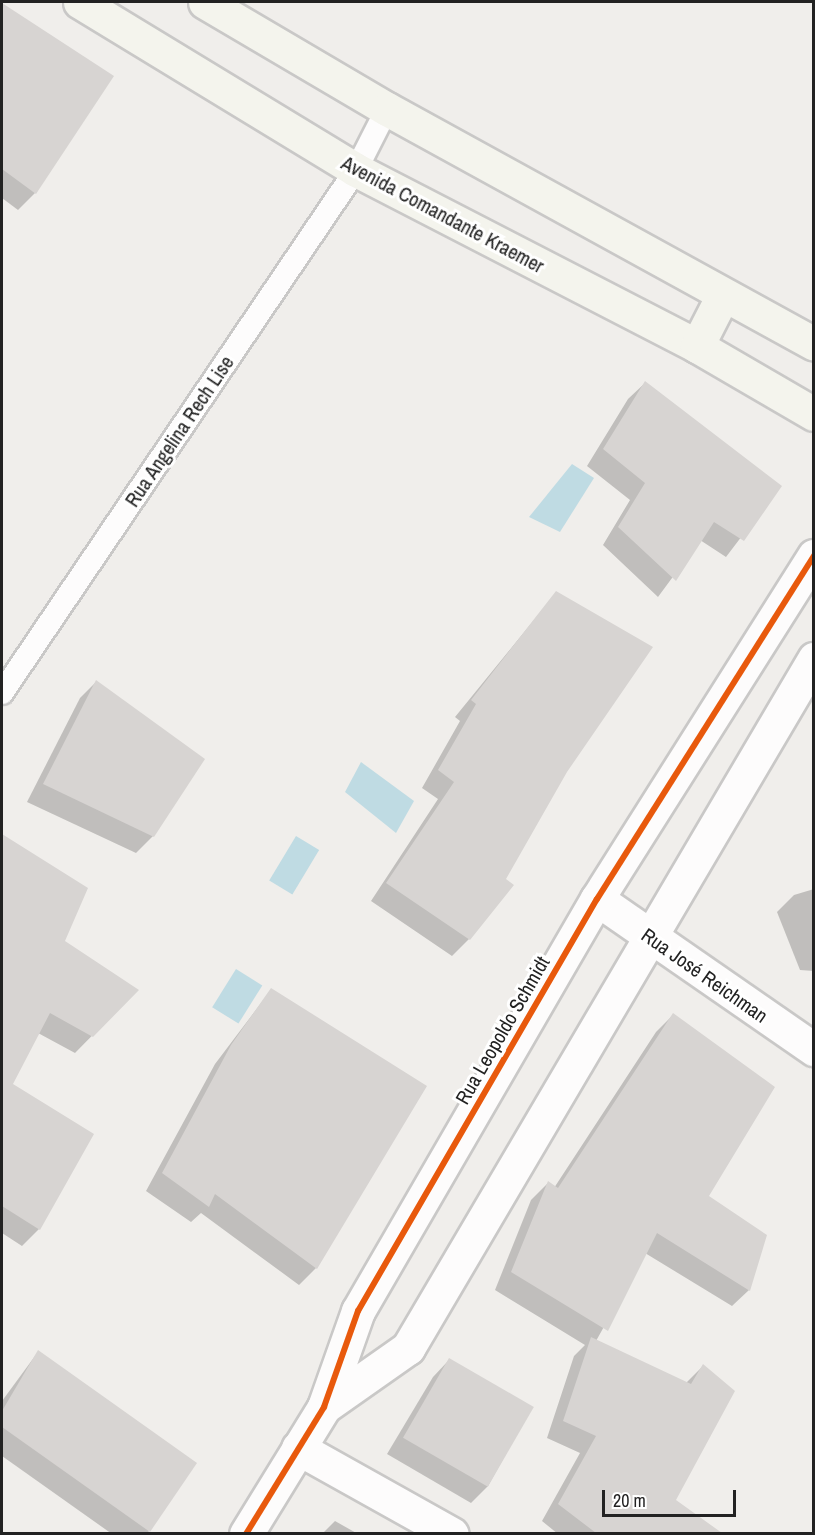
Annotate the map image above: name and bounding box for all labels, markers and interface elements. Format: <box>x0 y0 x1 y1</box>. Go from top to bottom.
street label: Avenida Comandante Kraemer <box>338 150 548 278</box>
street label: Rua Angelina Rech Lise <box>119 351 239 511</box>
street label: Rua José Reichman <box>637 923 773 1027</box>
street label: Rua Leopoldo Schmidt <box>450 952 554 1108</box>
scale bar <box>605 1478 738 1516</box>
text: 20 m <box>613 1488 646 1513</box>

